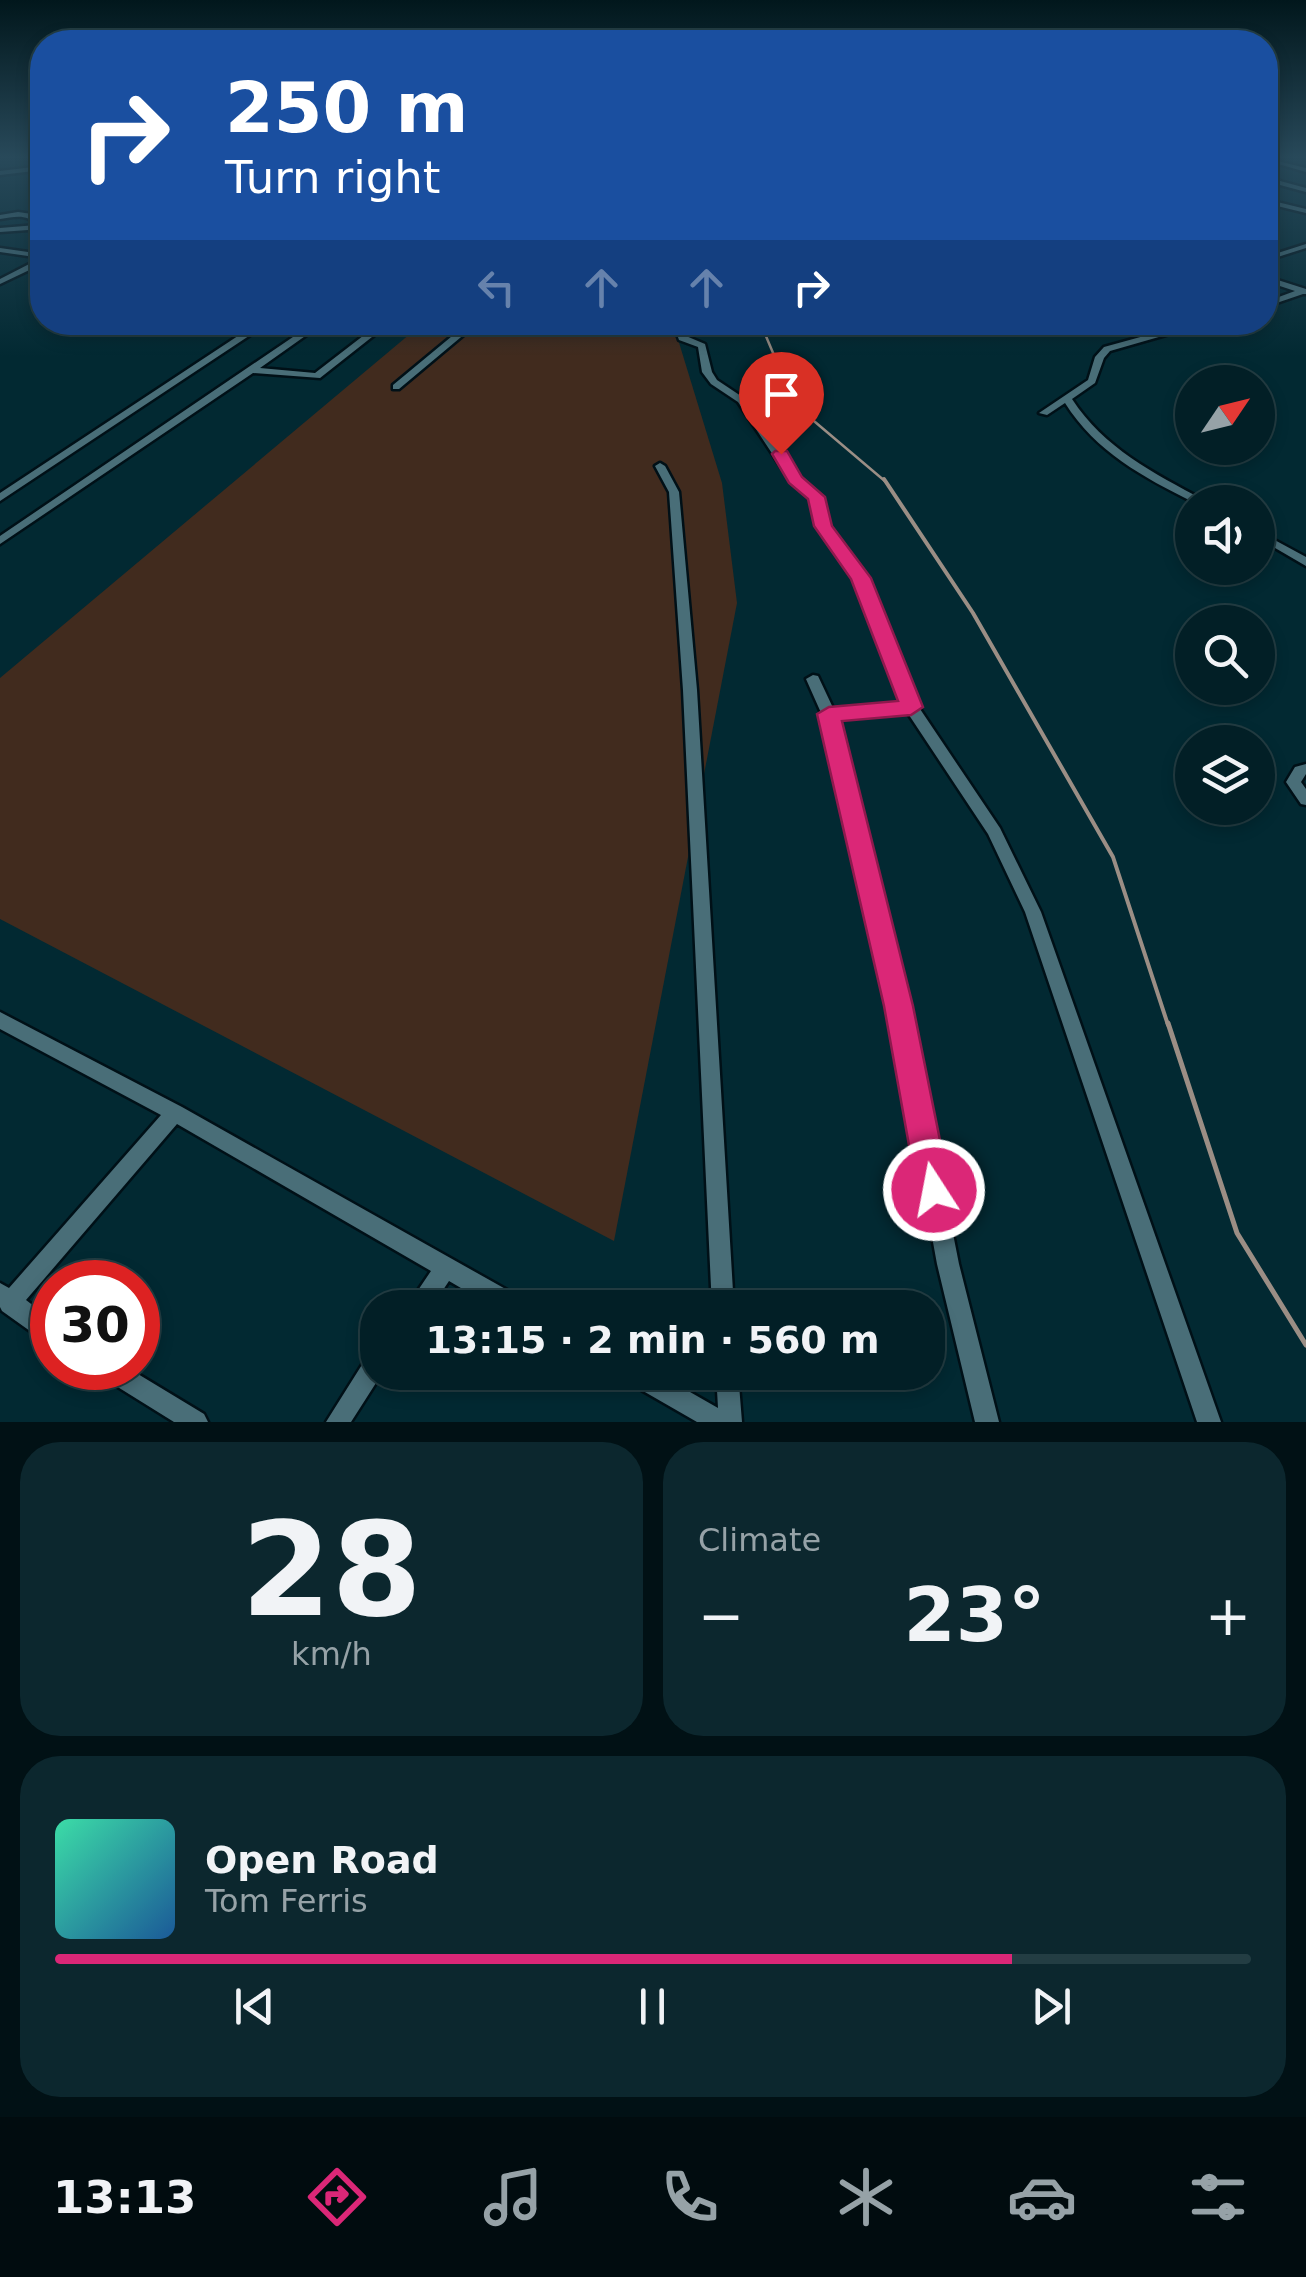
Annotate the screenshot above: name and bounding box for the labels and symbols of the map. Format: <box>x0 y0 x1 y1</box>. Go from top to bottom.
pin <box>739 352 824 455</box>
north arrow <box>1175 365 1275 465</box>
position arrow <box>882 1138 986 1242</box>
speed limit sign: 30 <box>30 1260 160 1390</box>

